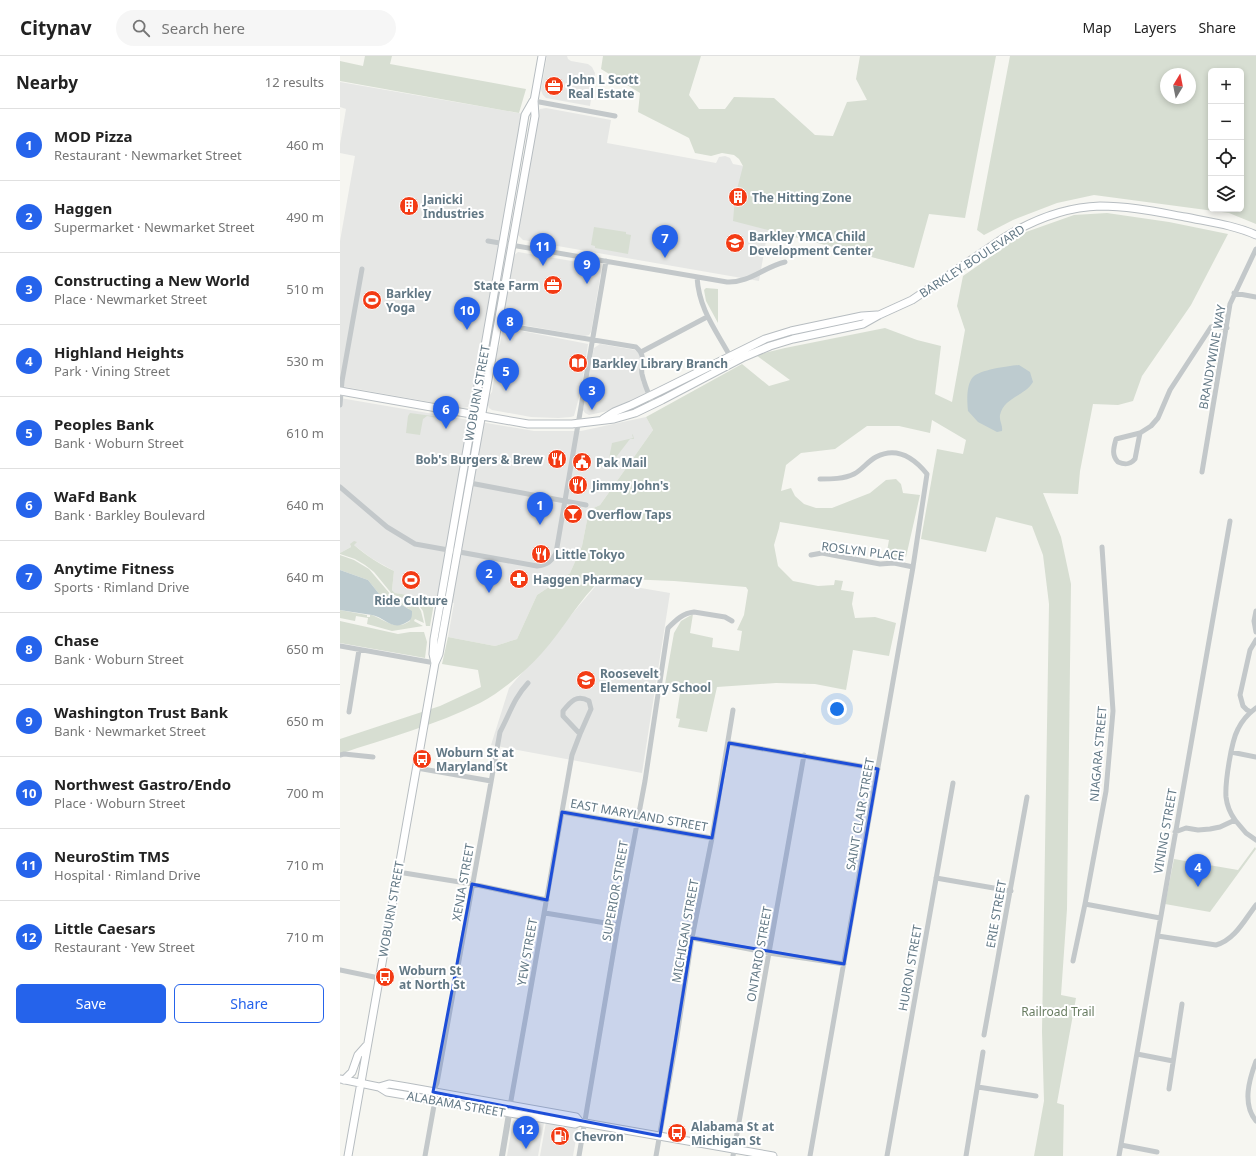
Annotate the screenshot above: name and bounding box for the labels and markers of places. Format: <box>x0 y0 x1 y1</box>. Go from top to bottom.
place label: John L Scott Real Estate <box>567 71 639 102</box>
office icon: John L Scott Real Estate <box>543 75 565 97</box>
building icon: The Hitting Zone <box>727 186 749 208</box>
place label: The Hitting Zone <box>752 189 852 206</box>
place label: Janicki Industries <box>422 191 484 222</box>
building icon: Janicki Industries <box>398 195 420 217</box>
pin: 7 <box>652 225 678 258</box>
place label: Barkley YMCA Child Development Center <box>749 228 873 259</box>
school or university icon: Barkley YMCA Child Development Center <box>724 232 746 254</box>
pin: 11 <box>530 233 556 266</box>
pin: 9 <box>574 251 600 284</box>
office icon: State Farm <box>542 274 564 296</box>
place label: State Farm <box>474 277 539 294</box>
place label: Barkley Yoga <box>386 285 431 316</box>
sports icon: Barkley Yoga <box>361 289 383 311</box>
pin: 10 <box>454 297 480 330</box>
pin: 8 <box>497 308 523 341</box>
library icon: Barkley Library Branch <box>567 352 589 374</box>
place label: Barkley Library Branch <box>592 355 728 372</box>
pin: 5 <box>493 358 519 391</box>
pin: 3 <box>579 377 605 410</box>
pin: 6 <box>433 396 459 429</box>
restaurant icon: Bob's Burgers & Brew <box>546 448 568 470</box>
place label: Bob's Burgers & Brew <box>415 451 544 468</box>
public building icon: Pak Mail <box>571 451 593 473</box>
place label: Pak Mail <box>596 454 647 471</box>
restaurant icon: Jimmy John's <box>567 474 589 496</box>
place label: Jimmy John's <box>591 477 669 494</box>
pin: 1 <box>527 492 553 525</box>
bar icon: Overflow Taps <box>562 503 584 525</box>
place label: Overflow Taps <box>587 506 672 523</box>
restaurant icon: Little Tokyo <box>530 543 552 565</box>
place label: Little Tokyo <box>555 546 625 563</box>
pin: 2 <box>476 560 502 593</box>
pharmacy icon: Haggen Pharmacy <box>508 568 530 590</box>
sports icon: Ride Culture <box>400 569 422 591</box>
place label: Haggen Pharmacy <box>533 571 643 588</box>
place label: Ride Culture <box>374 592 448 609</box>
place label: Roosevelt Elementary School <box>600 665 711 696</box>
school or university icon: Roosevelt Elementary School <box>575 669 597 691</box>
place label: Woburn St at Maryland St <box>436 744 514 775</box>
bus stop icon: Woburn St at Maryland St <box>411 748 433 770</box>
pin: 4 <box>1185 854 1211 887</box>
place label: Woburn St at North St <box>399 962 465 993</box>
bus stop icon: Woburn St at North St <box>374 966 396 988</box>
pin: 12 <box>513 1116 539 1149</box>
place label: Alabama St at Michigan St <box>691 1118 774 1149</box>
bus stop icon: Alabama St at Michigan St <box>666 1122 688 1144</box>
fuel station icon: Chevron <box>549 1125 571 1147</box>
place label: Chevron <box>574 1128 624 1145</box>

